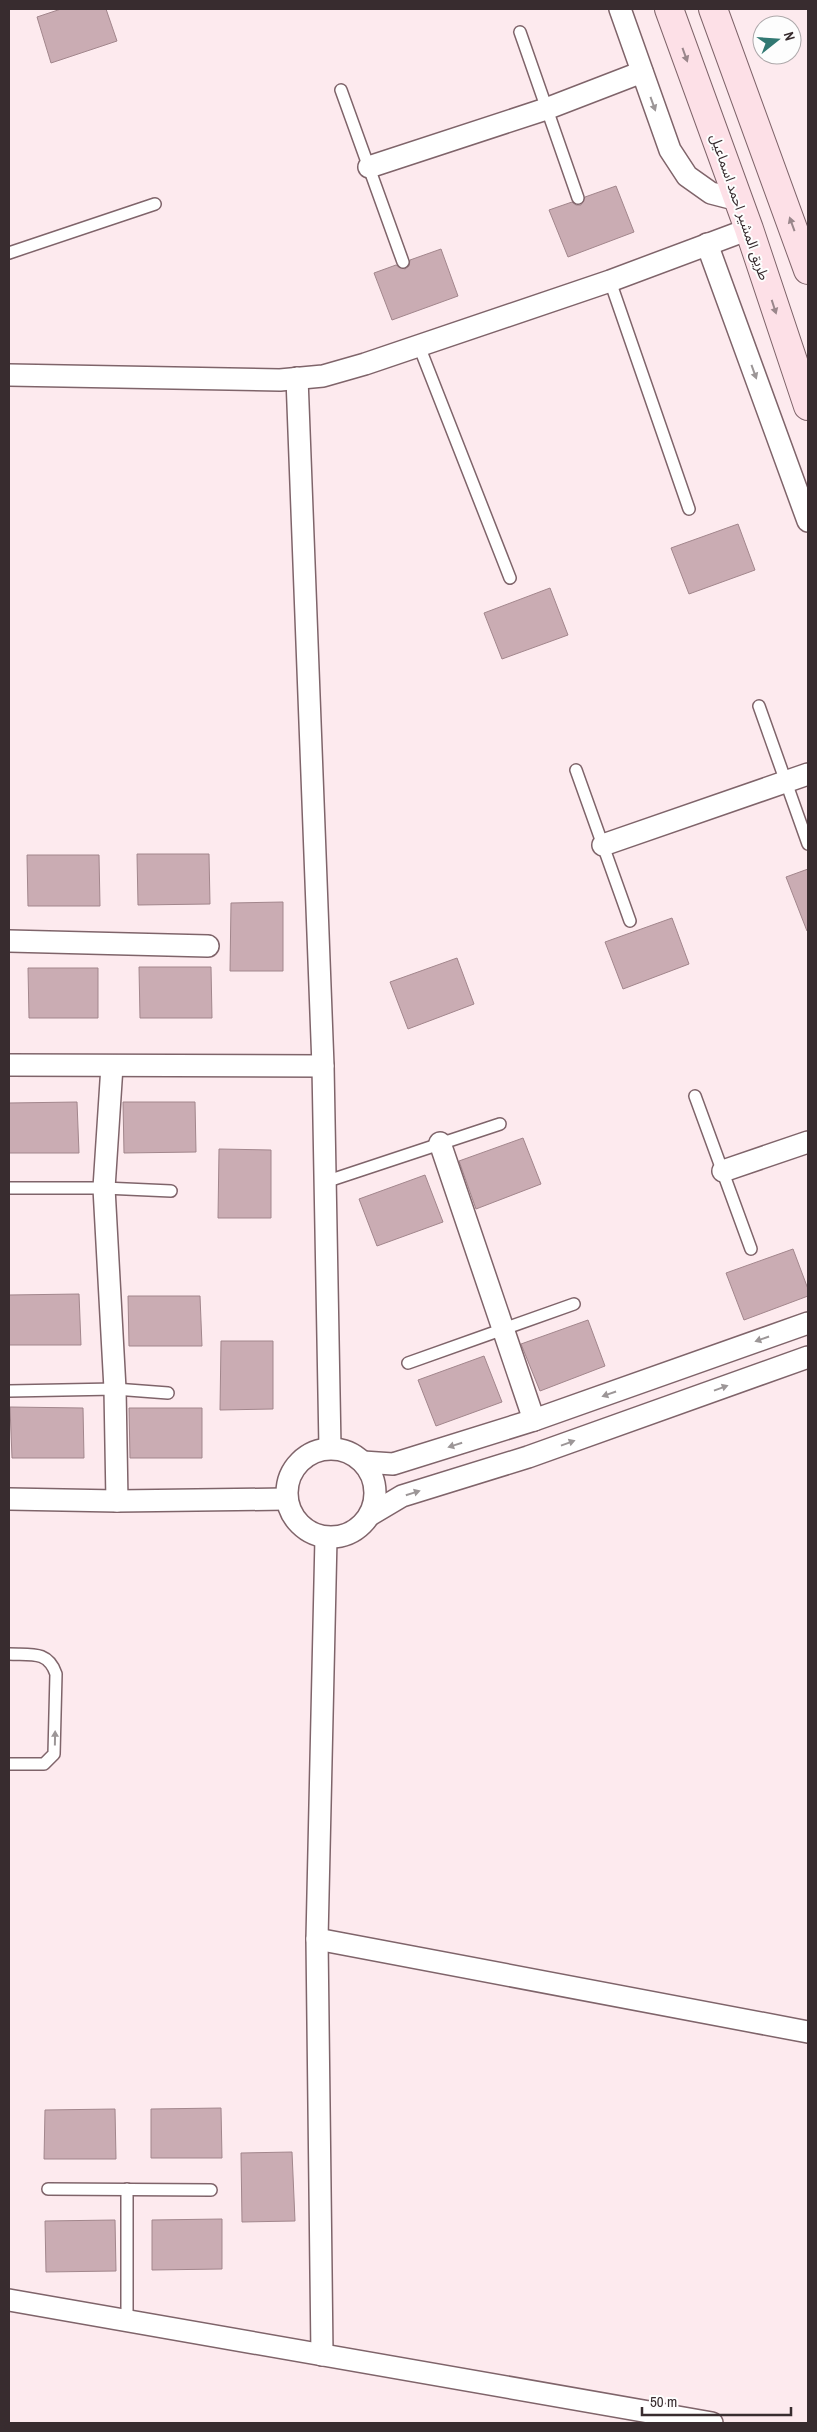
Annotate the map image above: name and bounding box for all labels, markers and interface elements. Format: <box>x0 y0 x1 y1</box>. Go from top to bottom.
north arrow <box>752 15 802 65</box>
text: N <box>780 30 799 43</box>
one-way arrow <box>682 47 689 62</box>
one-way arrow <box>650 97 658 112</box>
street label: طريق المشير احمد اسماعيل <box>706 132 773 283</box>
one-way arrow <box>788 216 796 231</box>
one-way arrow <box>771 300 779 315</box>
one-way arrow <box>750 365 758 380</box>
one-way arrow <box>755 1336 770 1343</box>
one-way arrow <box>714 1384 729 1392</box>
one-way arrow <box>601 1390 616 1398</box>
one-way arrow <box>561 1439 576 1447</box>
one-way arrow <box>447 1441 462 1449</box>
one-way arrow <box>406 1488 421 1496</box>
one-way arrow <box>51 1730 59 1746</box>
scale bar <box>642 2384 791 2416</box>
text: 50 m <box>650 2391 677 2412</box>

